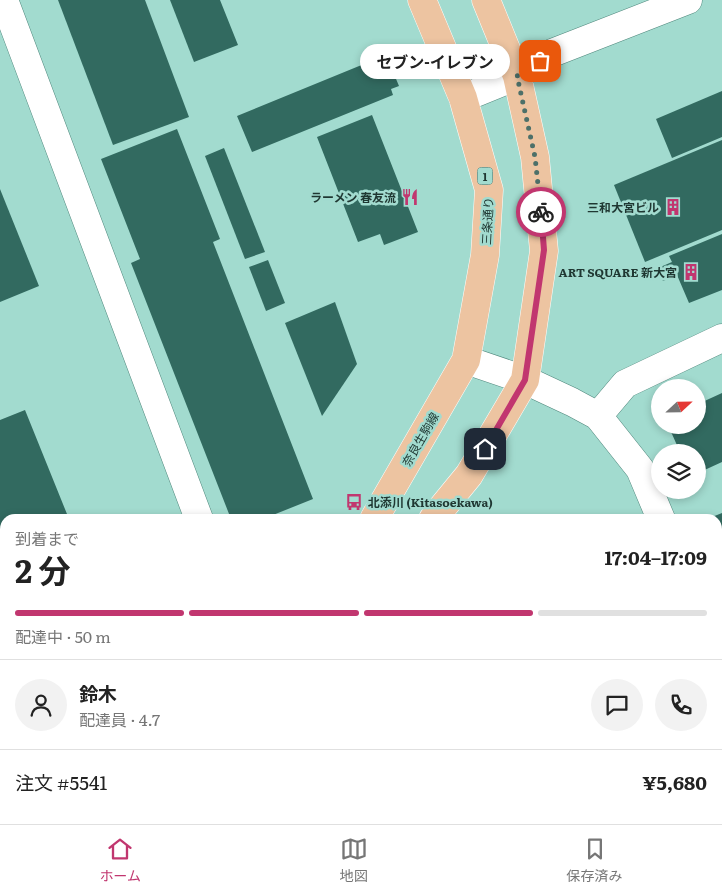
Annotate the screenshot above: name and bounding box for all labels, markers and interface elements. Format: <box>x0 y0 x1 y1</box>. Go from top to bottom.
pin <box>519 40 561 82</box>
callout: セブン-イレブン <box>360 44 510 78</box>
icon: bag <box>526 47 554 75</box>
text: セブン-イレブン <box>376 49 494 73</box>
road number: 1 <box>478 168 492 185</box>
restaurant icon: ラーメン 春友流 <box>400 187 420 207</box>
courier <box>516 187 566 237</box>
place label: ラーメン 春友流 <box>310 188 396 206</box>
street label: 三条通り <box>477 197 497 245</box>
building icon: 三和大宮ビル <box>663 197 683 217</box>
icon: bike <box>527 198 555 226</box>
place label: 三和大宮ビル <box>587 198 659 216</box>
building icon: ART SQUARE 新大宮 <box>681 262 701 282</box>
place label: ART SQUARE 新大宮 <box>559 263 677 281</box>
north arrow <box>651 379 706 434</box>
map controls <box>651 379 706 499</box>
street label: 奈良生駒線 <box>397 409 443 469</box>
pin <box>464 428 506 470</box>
icon: home <box>471 435 499 463</box>
button: layers <box>651 444 706 499</box>
bus stop icon: 北添川 (Kitasoekawa) <box>344 492 364 512</box>
place label: 北添川 (Kitasoekawa) <box>368 493 493 511</box>
text: 到着まで <box>15 526 79 550</box>
text: 17:04–17:09 <box>605 543 707 571</box>
text: 2 分 <box>15 545 71 593</box>
text: 配達中 · 50 m <box>15 624 111 648</box>
button: person <box>15 679 67 731</box>
text: 鈴木 <box>79 679 117 707</box>
button: chat <box>591 679 643 731</box>
button: phone <box>655 679 707 731</box>
text: 配達員 · 4.7 <box>79 707 160 731</box>
text: 注文 #5541 <box>15 768 107 796</box>
text: ¥5,680 <box>642 768 707 796</box>
tab: ホーム <box>99 835 141 885</box>
tab: 地図 <box>340 835 368 885</box>
tab: 保存済み <box>567 835 623 885</box>

